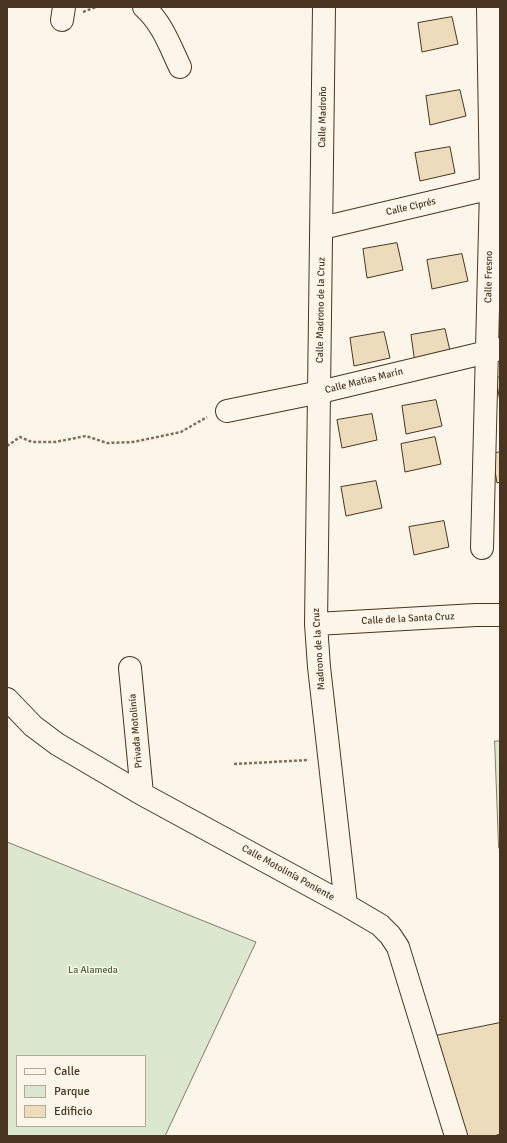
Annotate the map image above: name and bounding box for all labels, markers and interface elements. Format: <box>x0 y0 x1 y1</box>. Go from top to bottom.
street label: Calle Madroño <box>316 86 330 148</box>
street label: Calle Ciprés <box>385 195 437 219</box>
street label: Calle Fresno <box>483 251 495 303</box>
street label: Calle Madrono de la Cruz <box>314 257 328 363</box>
street label: Calle Matías Marín <box>324 365 404 397</box>
street label: Madrono de la Cruz <box>310 608 328 690</box>
street label: Calle de la Santa Cruz <box>361 611 455 627</box>
street label: Privada Motolinía <box>127 693 145 769</box>
street label: Calle Motolinía Poniente <box>239 842 337 904</box>
park label: La Alameda <box>68 964 118 976</box>
legend <box>16 1055 146 1127</box>
text: Calle <box>54 1064 80 1079</box>
text: Parque <box>54 1084 90 1099</box>
text: Edificio <box>54 1104 92 1119</box>

